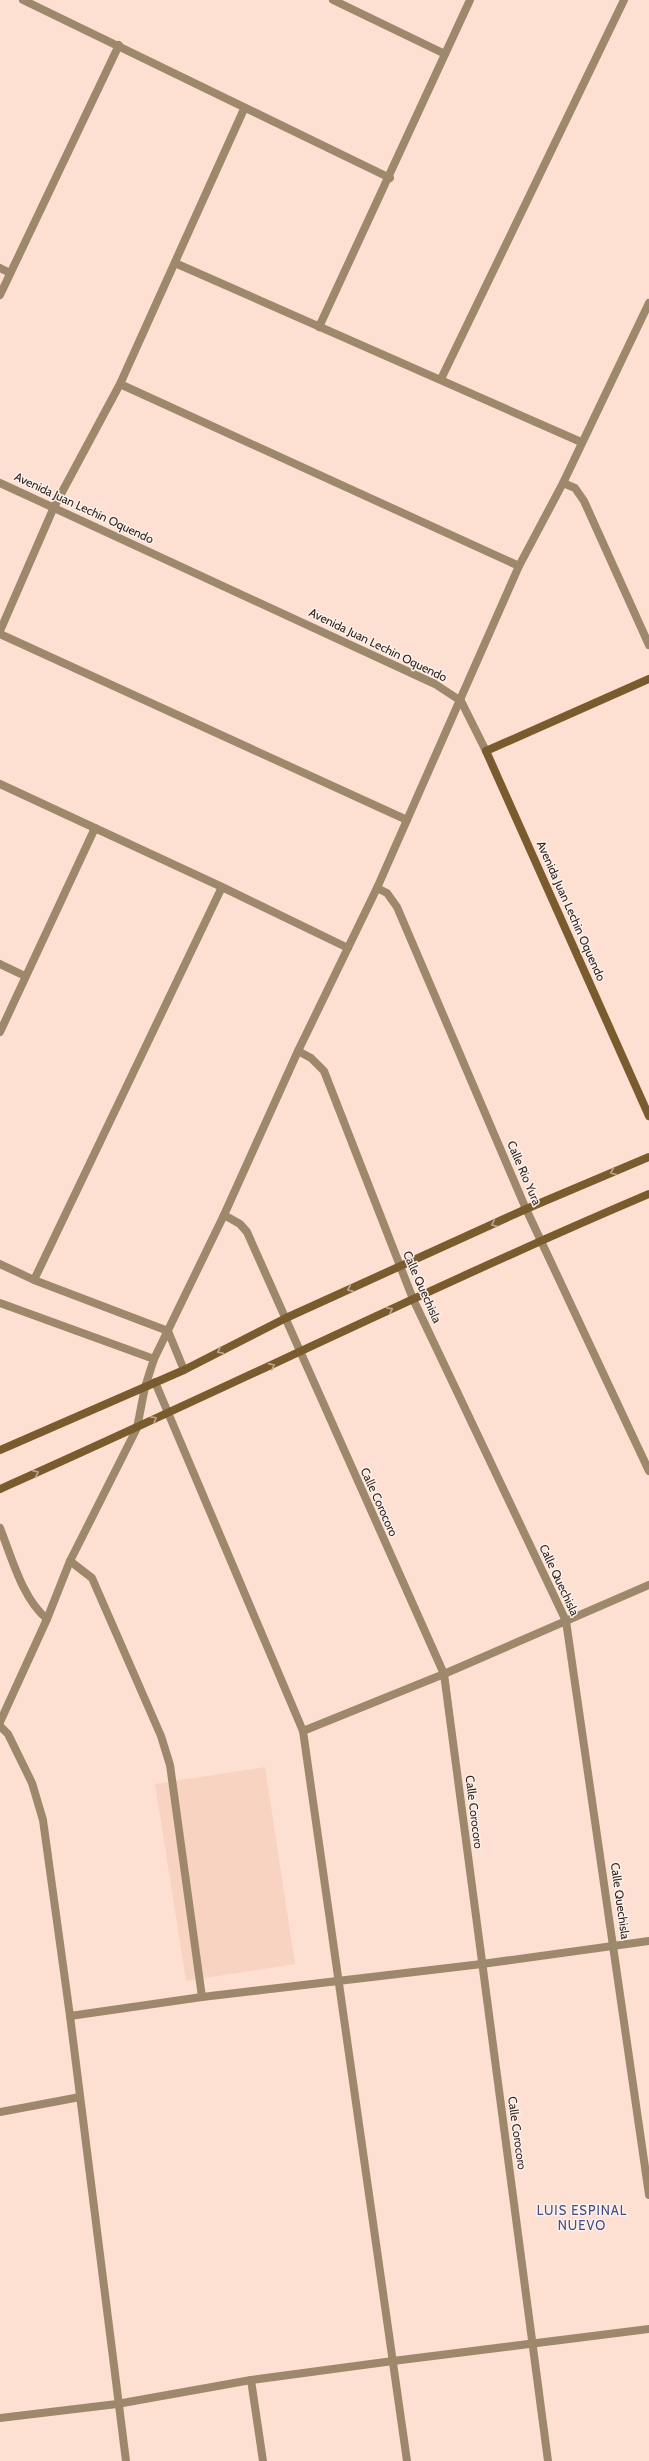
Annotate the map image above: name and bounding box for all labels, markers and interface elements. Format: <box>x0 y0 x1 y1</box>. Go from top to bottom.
street label: Avenida Juan Lechin Oquendo <box>12 469 157 547</box>
street label: Avenida Juan Lechin Oquendo <box>307 605 450 685</box>
street label: Avenida Juan Lechin Oquendo <box>534 838 609 984</box>
street label: Calle Rio Yura <box>504 1138 545 1207</box>
one-way arrow <box>610 1168 617 1176</box>
one-way arrow <box>491 1219 498 1227</box>
street label: Calle Quechisla <box>400 1248 445 1325</box>
one-way arrow <box>346 1284 354 1292</box>
one-way arrow <box>386 1307 393 1315</box>
one-way arrow <box>217 1347 224 1354</box>
one-way arrow <box>269 1362 276 1370</box>
one-way arrow <box>150 1416 157 1424</box>
street label: Calle Corocoro <box>358 1465 401 1539</box>
one-way arrow <box>31 1470 39 1478</box>
street label: Calle Quechisla <box>536 1542 583 1618</box>
street label: Calle Corocoro <box>463 1774 486 1850</box>
street label: Calle Quechisla <box>608 1862 633 1940</box>
street label: Calle Corocoro <box>505 2095 530 2171</box>
district label: LUIS ESPINAL NUEVO <box>537 2202 627 2233</box>

